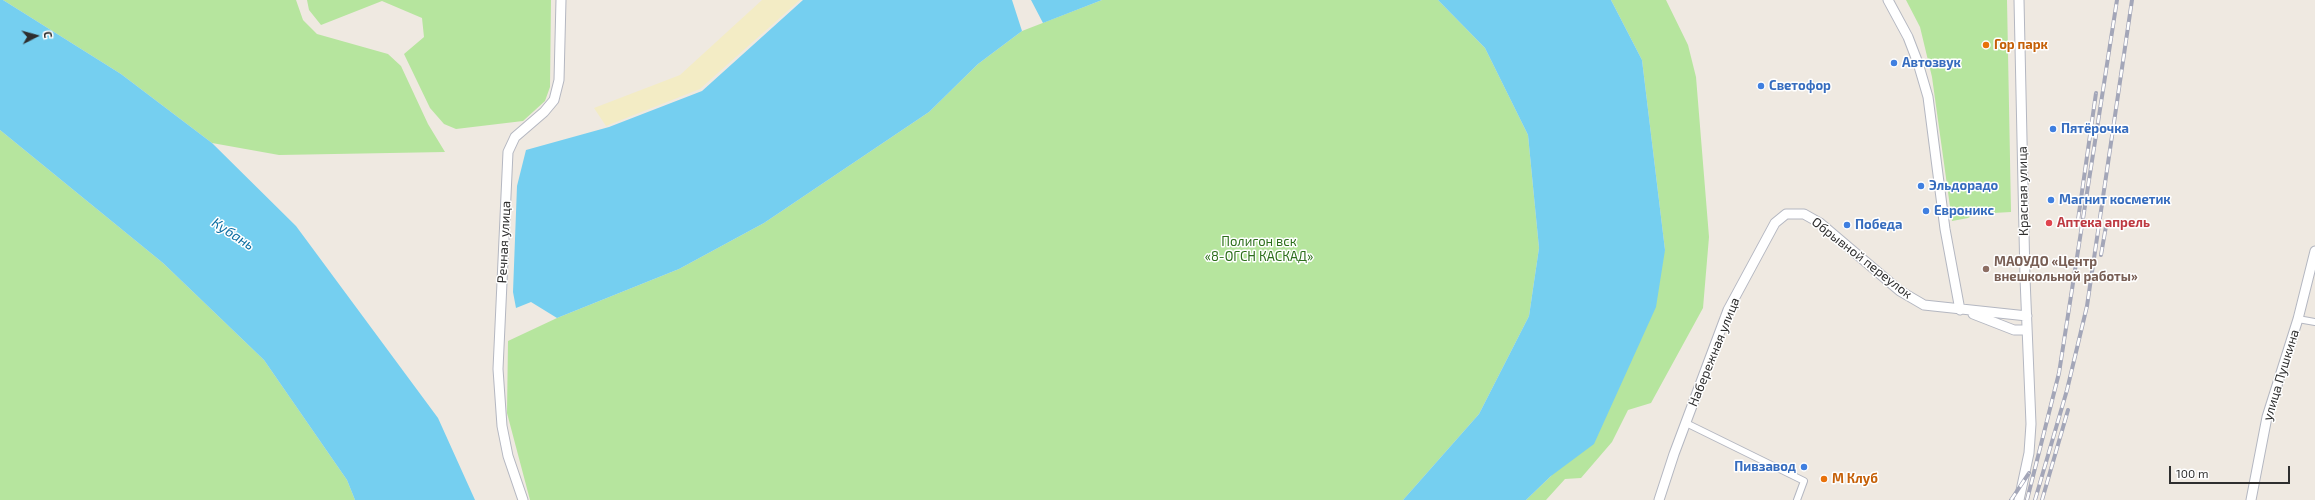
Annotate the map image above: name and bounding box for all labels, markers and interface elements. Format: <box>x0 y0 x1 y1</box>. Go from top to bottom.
north arrow <box>16 16 56 56</box>
text: С <box>42 31 55 39</box>
place label: Гор парк <box>1994 37 2048 53</box>
marker: Гор парк <box>1981 40 1991 50</box>
place label: Автозвук <box>1902 55 1961 71</box>
marker: Автозвук <box>1889 58 1899 68</box>
place label: Светофор <box>1769 78 1831 94</box>
marker: Светофор <box>1756 81 1766 91</box>
place label: Пятёрочка <box>2061 121 2129 137</box>
marker: Пятёрочка <box>2048 124 2058 134</box>
street label: Красная улица <box>2014 146 2032 236</box>
place label: Эльдорадо <box>1929 178 1998 194</box>
marker: Эльдорадо <box>1916 181 1926 191</box>
place label: Магнит косметик <box>2059 192 2171 208</box>
marker: Магнит косметик <box>2046 195 2056 205</box>
street label: Речная улица <box>494 200 514 284</box>
place label: Евроникс <box>1934 203 1994 219</box>
marker: Евроникс <box>1921 206 1931 216</box>
water label: Кубань <box>209 214 257 254</box>
street label: Обрывной переулок <box>1809 214 1915 302</box>
place label: Аптека апрель <box>2057 215 2150 231</box>
place label: Победа <box>1855 217 1902 233</box>
marker: Аптека апрель <box>2044 218 2054 228</box>
marker: Победа <box>1842 220 1852 230</box>
park label: Полигон вск «8-ОГСН КАСКАД» <box>1205 234 1313 265</box>
place label: МАОУДО «Центр внешкольной работы» <box>1994 254 2138 285</box>
marker: МАОУДО «Центр внешкольной работы» <box>1981 264 1991 274</box>
street label: Набережная улица <box>1685 295 1743 409</box>
street label: улица Пушкина <box>2260 327 2302 423</box>
scale bar <box>2171 458 2292 484</box>
place label: Пивзавод <box>1734 459 1796 475</box>
marker: Пивзавод <box>1799 462 1809 472</box>
text: 100 m <box>2176 466 2208 480</box>
place label: М Клуб <box>1832 471 1878 487</box>
marker: М Клуб <box>1819 474 1829 484</box>

